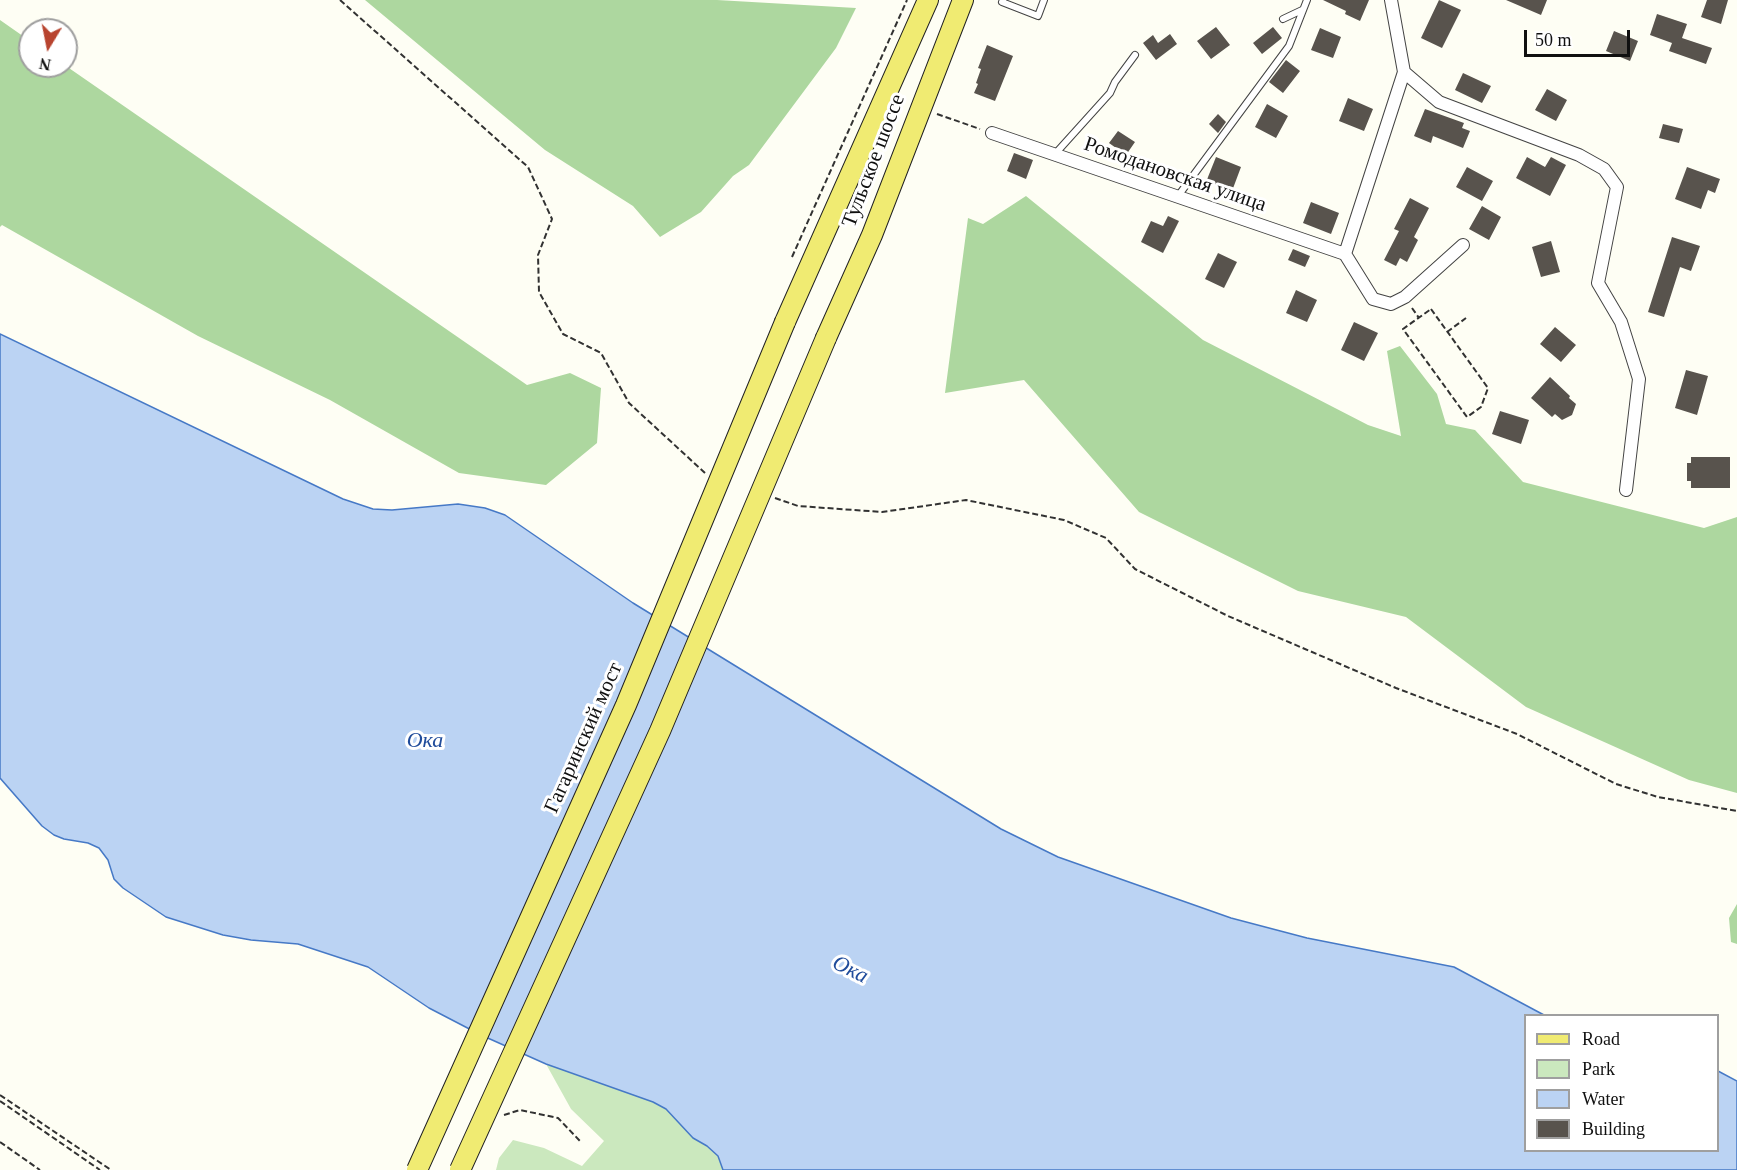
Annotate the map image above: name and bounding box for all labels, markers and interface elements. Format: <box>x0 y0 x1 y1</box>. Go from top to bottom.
north arrow <box>18 18 78 78</box>
scale bar <box>1527 18 1634 56</box>
text: 50 m <box>1535 30 1572 50</box>
text: N <box>38 55 52 74</box>
street label: Тульское шоссе <box>837 91 911 231</box>
street label: Ромодановская улица <box>1080 132 1270 218</box>
street label: Гагаринский мост <box>540 659 628 817</box>
water label: Ока <box>407 728 443 754</box>
water label: Ока <box>828 950 872 990</box>
legend <box>1524 1014 1719 1152</box>
text: Road <box>1582 1029 1620 1049</box>
text: Park <box>1582 1059 1615 1079</box>
text: Water <box>1582 1089 1625 1109</box>
text: Building <box>1582 1119 1645 1139</box>

